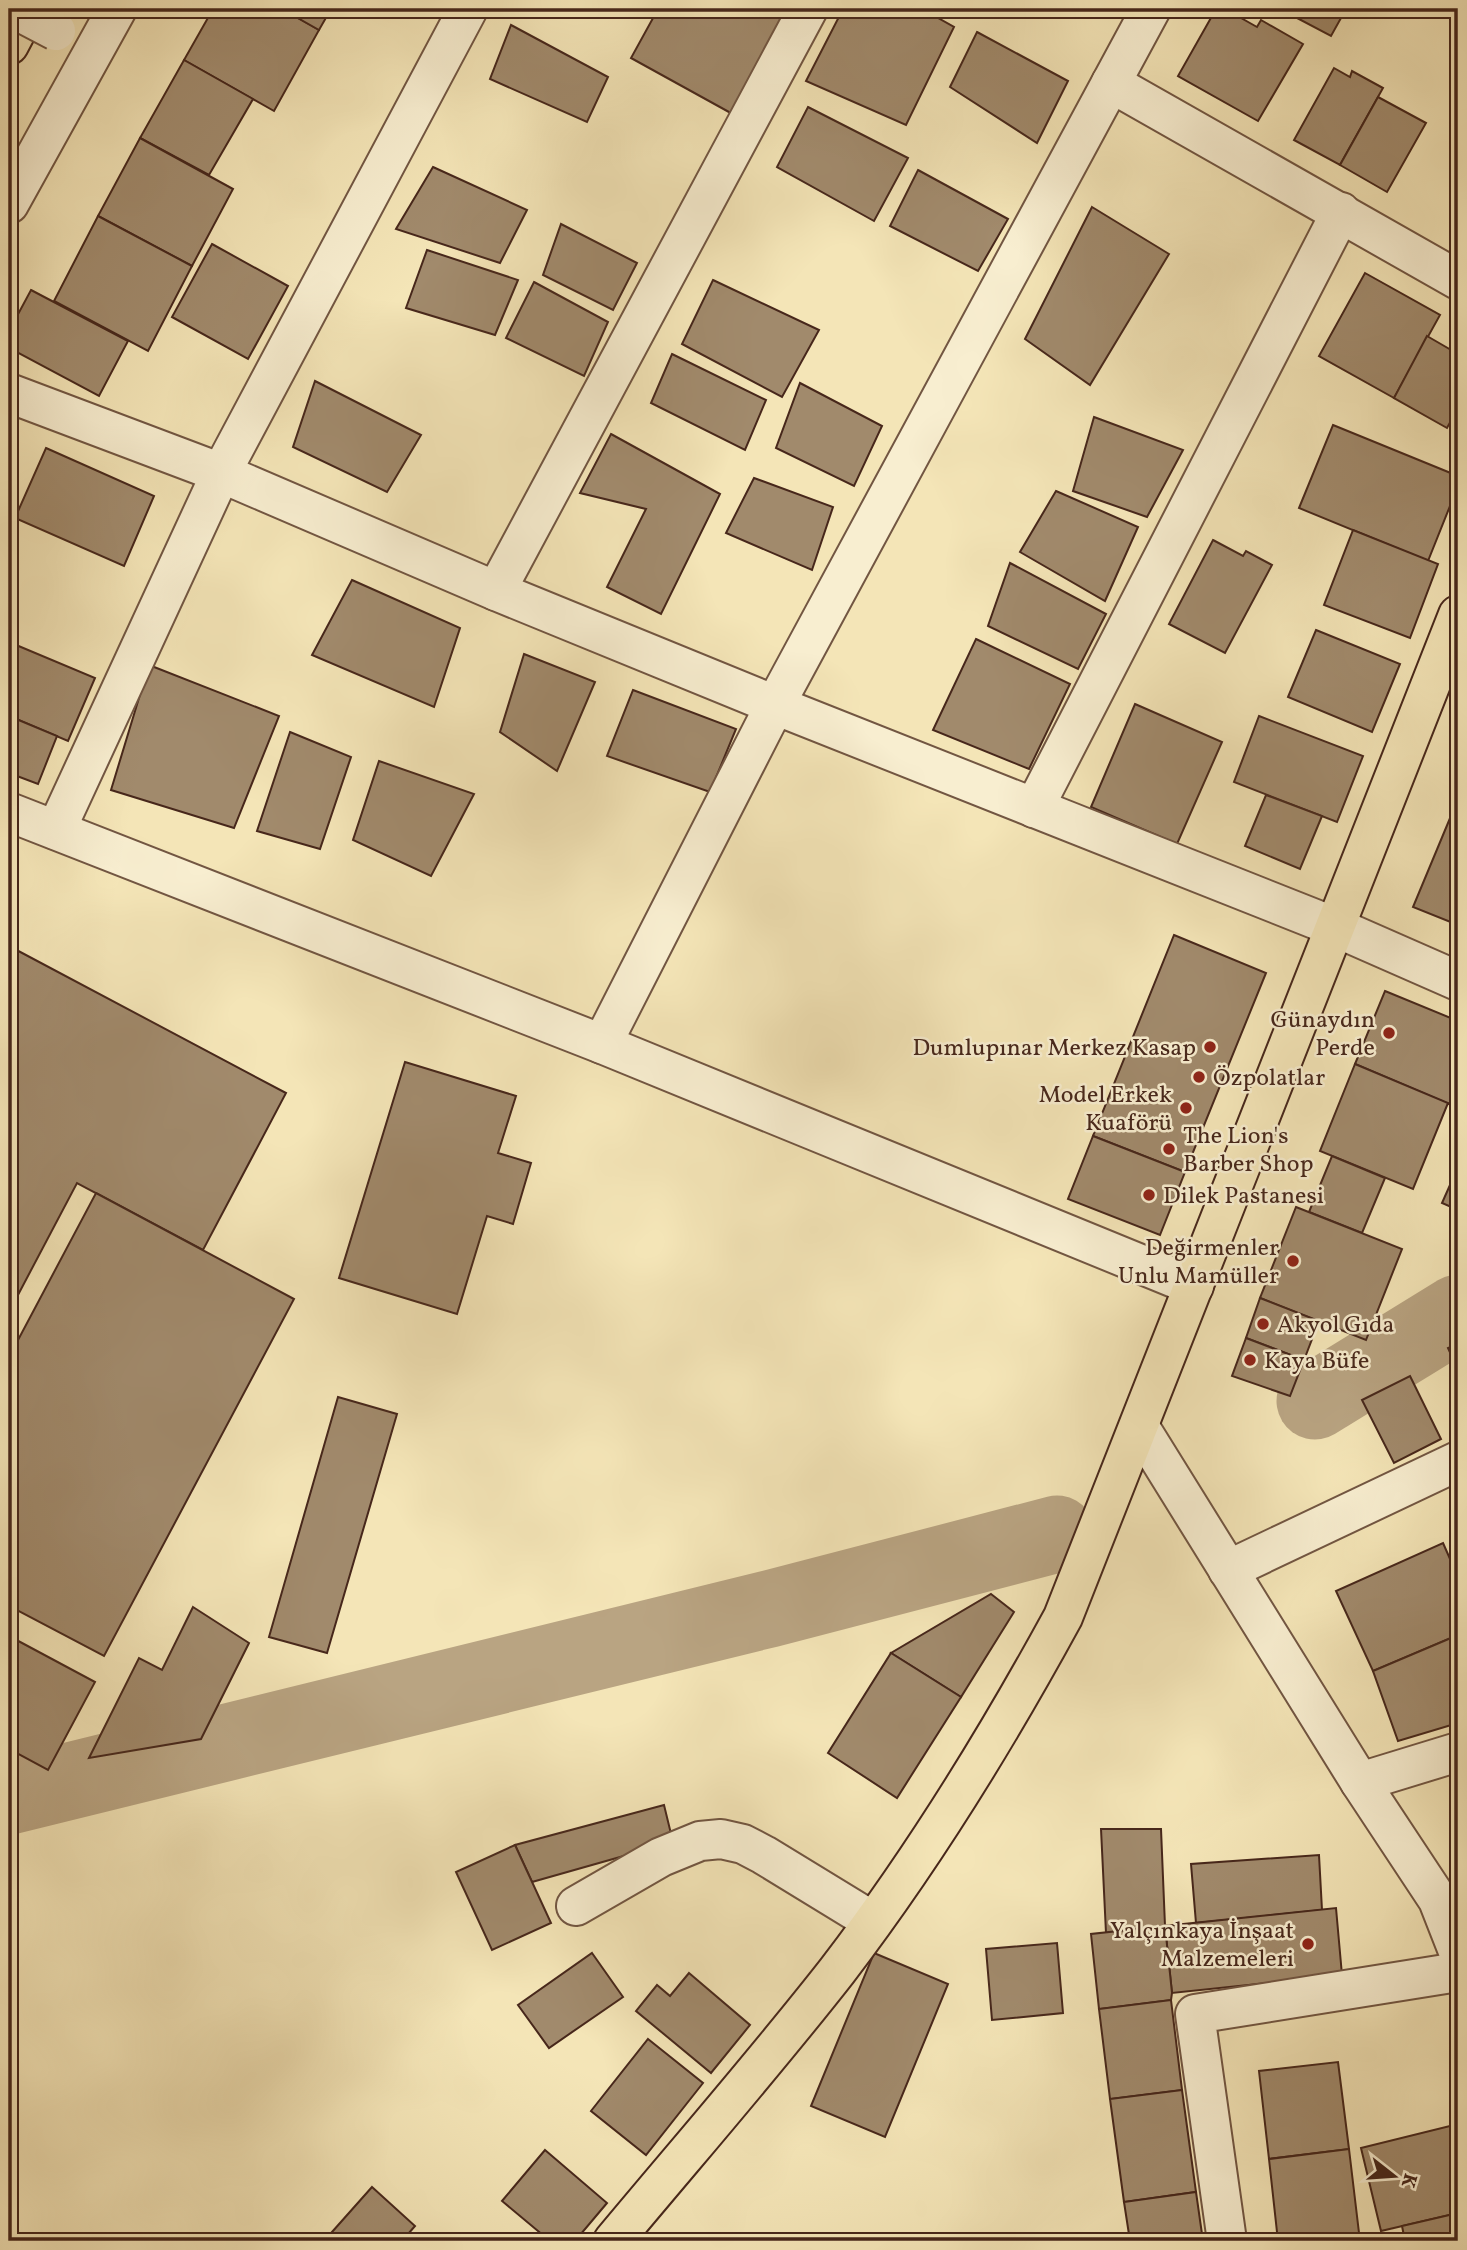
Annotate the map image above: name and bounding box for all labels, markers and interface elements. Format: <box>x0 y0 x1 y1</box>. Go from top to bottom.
place label: Günaydın Perde <box>1271 1004 1375 1066</box>
marker: Günaydın Perde <box>1381 1025 1397 1041</box>
place label: Dumlupınar Merkez Kasap <box>912 1032 1196 1066</box>
marker: Dumlupınar Merkez Kasap <box>1202 1039 1218 1055</box>
place label: Özpolatlar <box>1213 1062 1325 1096</box>
marker: Özpolatlar <box>1191 1069 1207 1085</box>
place label: Model Erkek Kuaförü <box>1039 1079 1172 1141</box>
marker: Model Erkek Kuaförü <box>1178 1100 1194 1116</box>
place label: The Lion's Barber Shop <box>1183 1120 1313 1182</box>
marker: The Lion's Barber Shop <box>1161 1141 1177 1157</box>
place label: Dilek Pastanesi <box>1163 1180 1324 1214</box>
marker: Dilek Pastanesi <box>1141 1187 1157 1203</box>
place label: Değirmenler Unlu Mamüller <box>1118 1232 1279 1294</box>
marker: Değirmenler Unlu Mamüller <box>1285 1253 1301 1269</box>
place label: Akyol Gıda <box>1277 1309 1394 1343</box>
marker: Akyol Gıda <box>1255 1316 1271 1332</box>
place label: Kaya Büfe <box>1264 1345 1369 1379</box>
marker: Kaya Büfe <box>1242 1352 1258 1368</box>
place label: Yalçınkaya İnşaat Malzemeleri <box>1110 1915 1294 1977</box>
marker: Yalçınkaya İnşaat Malzemeleri <box>1300 1936 1316 1952</box>
north arrow <box>1358 2142 1428 2212</box>
text: K <box>1394 2170 1423 2191</box>

